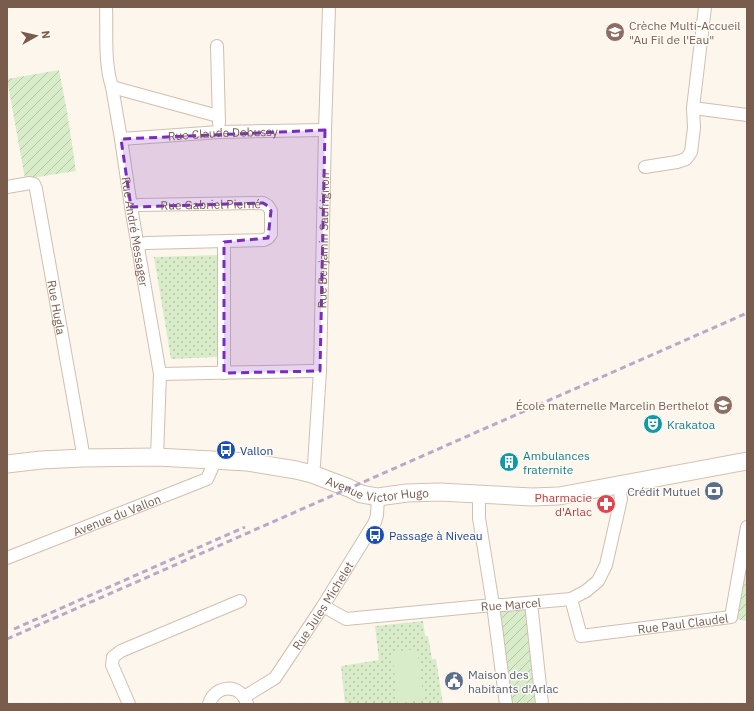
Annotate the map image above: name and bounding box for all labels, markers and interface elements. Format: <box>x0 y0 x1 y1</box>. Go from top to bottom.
north arrow <box>16 16 56 56</box>
place label: Crèche Multi-Accueil "Au Fil de l'Eau" <box>629 18 741 47</box>
school or university icon: Crèche Multi-Accueil "Au Fil de l'Eau" <box>604 21 626 43</box>
text: N <box>38 30 53 40</box>
street label: Rue Claude Debussy <box>167 123 278 143</box>
street label: Rue Benjamin Saufrignon <box>314 172 332 309</box>
street label: Rue André Messager <box>119 176 152 288</box>
street label: Rue Gabriel Pierné <box>160 196 262 212</box>
street label: Rue Hugla <box>45 279 69 336</box>
school or university icon: École maternelle Marcelin Berthelot <box>712 394 734 416</box>
place label: École maternelle Marcelin Berthelot <box>516 398 709 413</box>
theatre icon: Krakatoa <box>642 413 664 435</box>
place label: Krakatoa <box>667 417 716 432</box>
bus stop icon: Vallon <box>215 439 237 461</box>
place label: Vallon <box>240 443 273 458</box>
place label: Ambulances fraternite <box>523 448 590 477</box>
building icon: Ambulances fraternite <box>498 451 520 473</box>
street label: Avenue Victor Hugo <box>324 472 429 505</box>
bank icon: Crédit Mutuel <box>703 480 725 502</box>
place label: Crédit Mutuel <box>627 484 700 499</box>
place label: Pharmacie d'Arlac <box>535 490 592 519</box>
street label: Avenue du Vallon <box>71 491 163 539</box>
pharmacy icon: Pharmacie d'Arlac <box>595 493 617 515</box>
bus stop icon: Passage à Niveau <box>364 524 386 546</box>
place label: Passage à Niveau <box>389 528 483 543</box>
street label: Rue Jules Michelet <box>289 559 356 652</box>
street label: Rue Marcel <box>480 594 542 614</box>
street label: Rue Paul Claudel <box>637 610 729 636</box>
place label: Maison des habitants d'Arlac <box>468 667 559 696</box>
public building icon: Maison des habitants d'Arlac <box>443 670 465 692</box>

